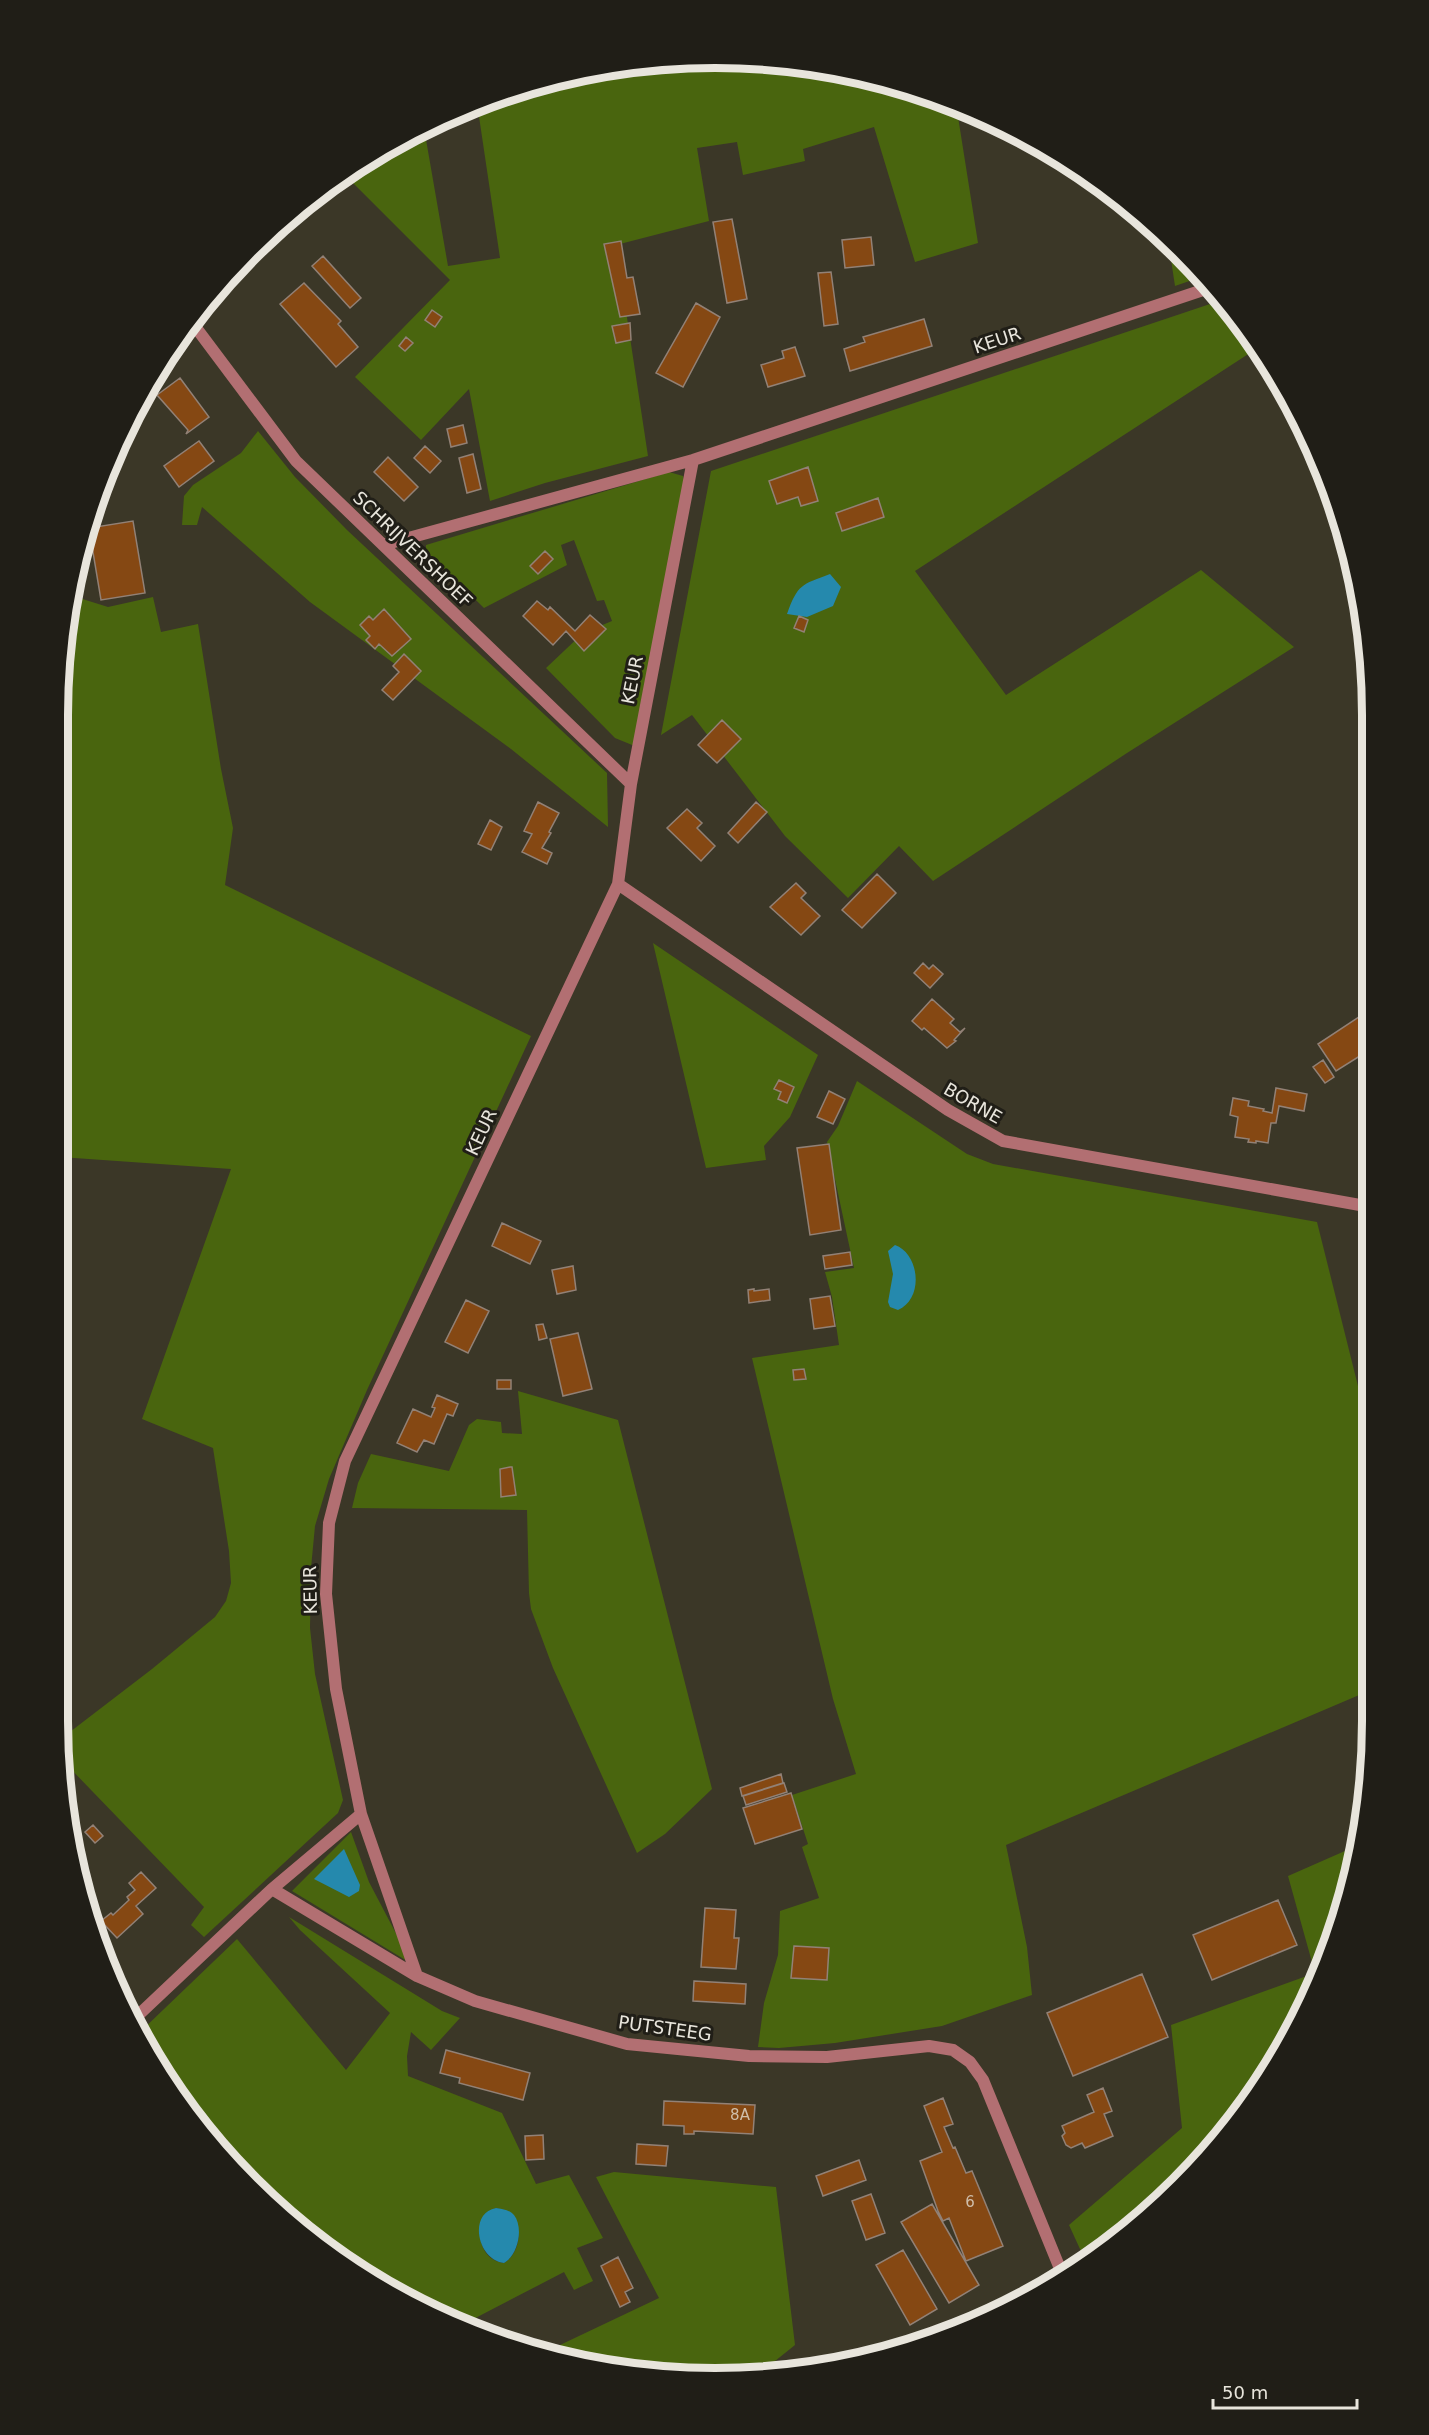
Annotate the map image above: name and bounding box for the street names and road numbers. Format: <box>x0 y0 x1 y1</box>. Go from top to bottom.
street label: KEUR <box>971 322 1023 358</box>
street label: SCHRIJVERSHOEF <box>349 487 477 611</box>
street label: KEUR <box>617 654 647 706</box>
street label: BORNE <box>940 1078 1006 1128</box>
street label: KEUR <box>461 1105 501 1159</box>
street label: KEUR <box>299 1565 321 1615</box>
street label: PUTSTEEG <box>617 2011 713 2045</box>

